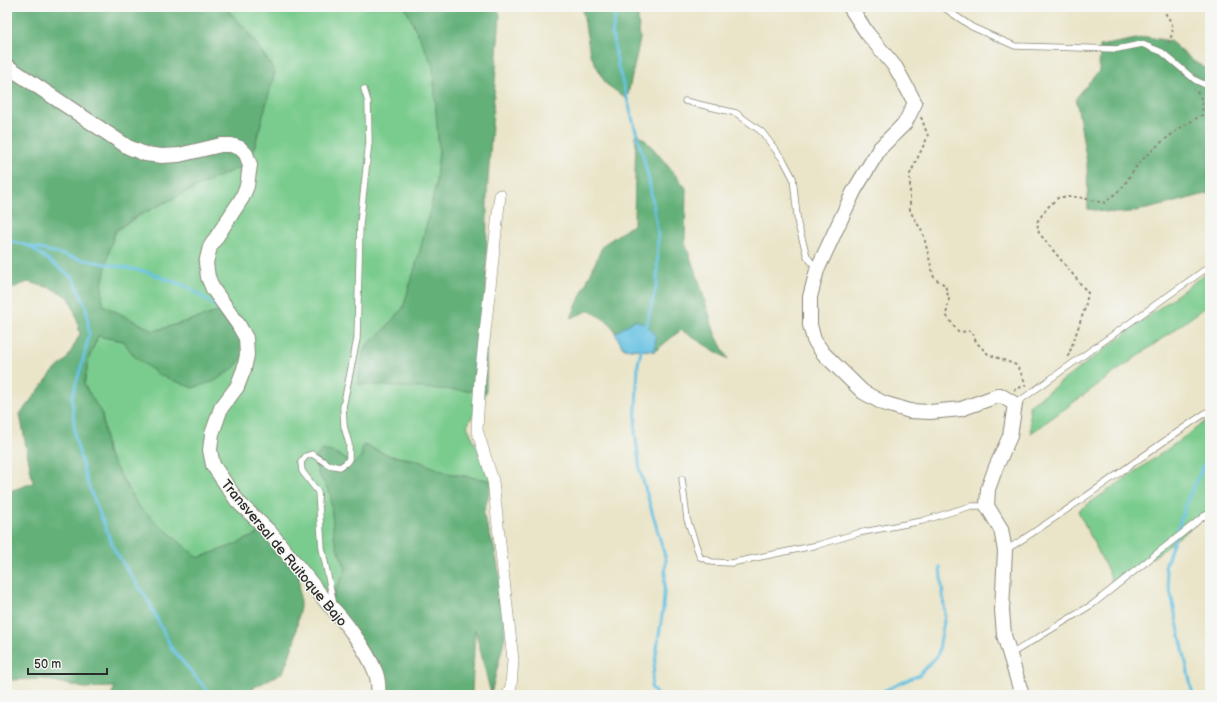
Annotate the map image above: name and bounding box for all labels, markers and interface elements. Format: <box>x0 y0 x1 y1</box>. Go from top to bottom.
street label: Transversal de Ruitoque Bajo <box>217 476 351 630</box>
scale bar <box>28 650 107 676</box>
text: 50 m <box>34 657 61 672</box>

